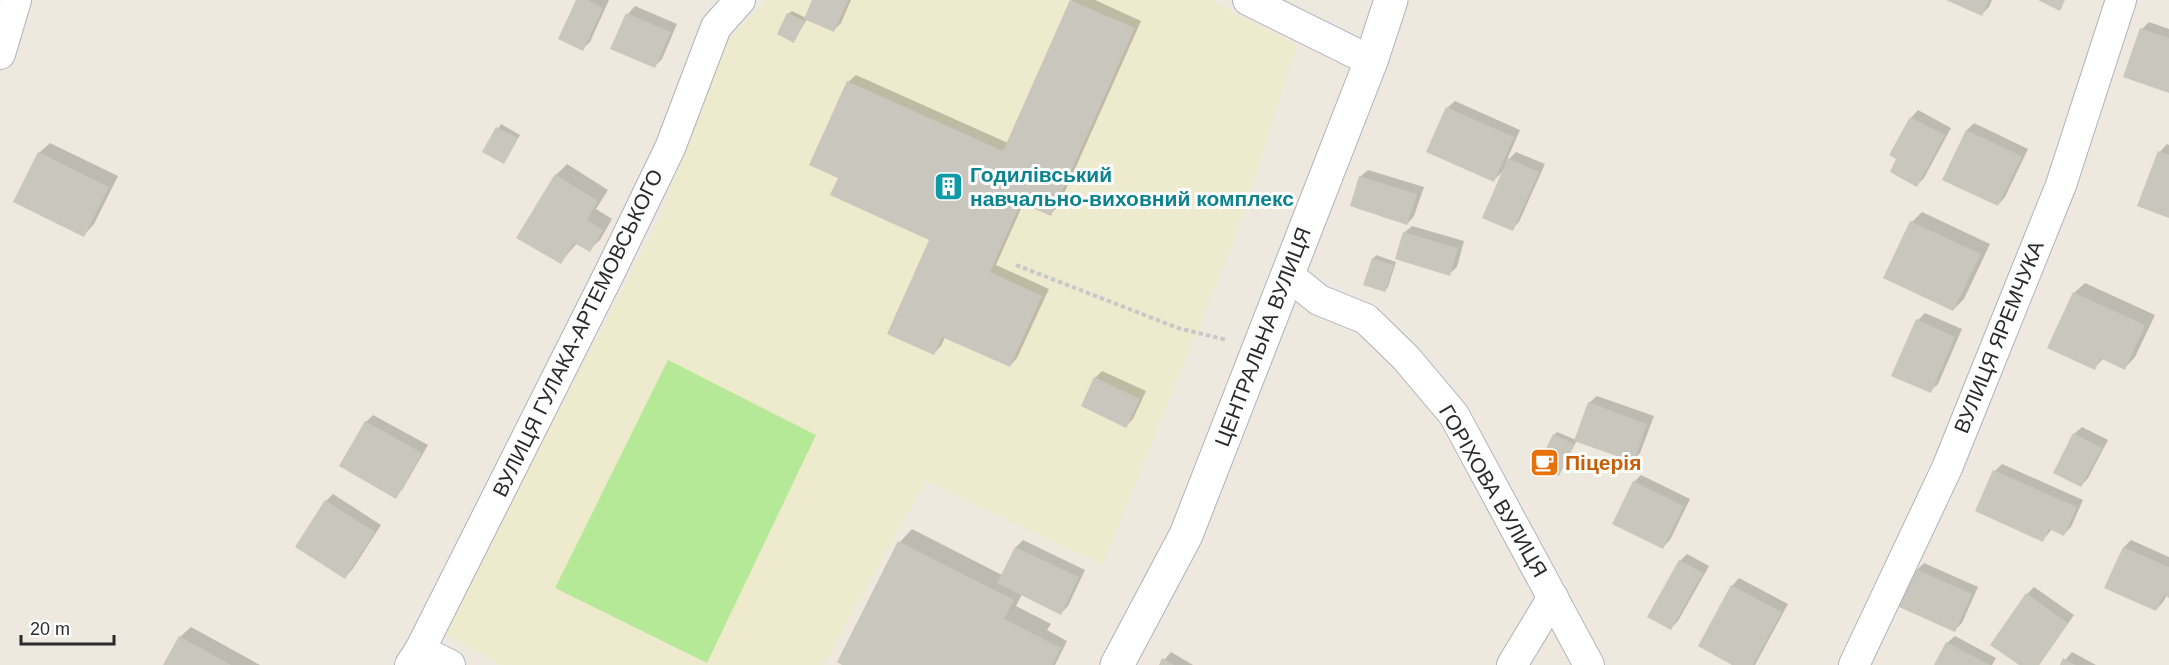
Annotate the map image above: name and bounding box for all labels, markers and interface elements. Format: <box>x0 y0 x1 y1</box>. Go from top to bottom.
place label: Годилівський навчально-виховний комплекс <box>970 163 1294 210</box>
street label: ВУЛИЦЯ ГУЛАКА-АРТЕМОВСЬКОГО <box>488 165 667 500</box>
building icon: Годилівський навчально-виховний комплекс <box>933 171 965 203</box>
street label: ЦЕНТРАЛЬНА ВУЛИЦЯ <box>1210 224 1315 450</box>
street label: ВУЛИЦЯ ЯРЕМЧУКА <box>1949 237 2048 436</box>
street label: ГОРІХОВА ВУЛИЦЯ <box>1435 401 1552 581</box>
cafe icon: Піцерія <box>1528 447 1560 479</box>
place label: Піцерія <box>1565 451 1641 474</box>
scale bar <box>21 608 114 646</box>
text: 20 m <box>30 619 70 639</box>

